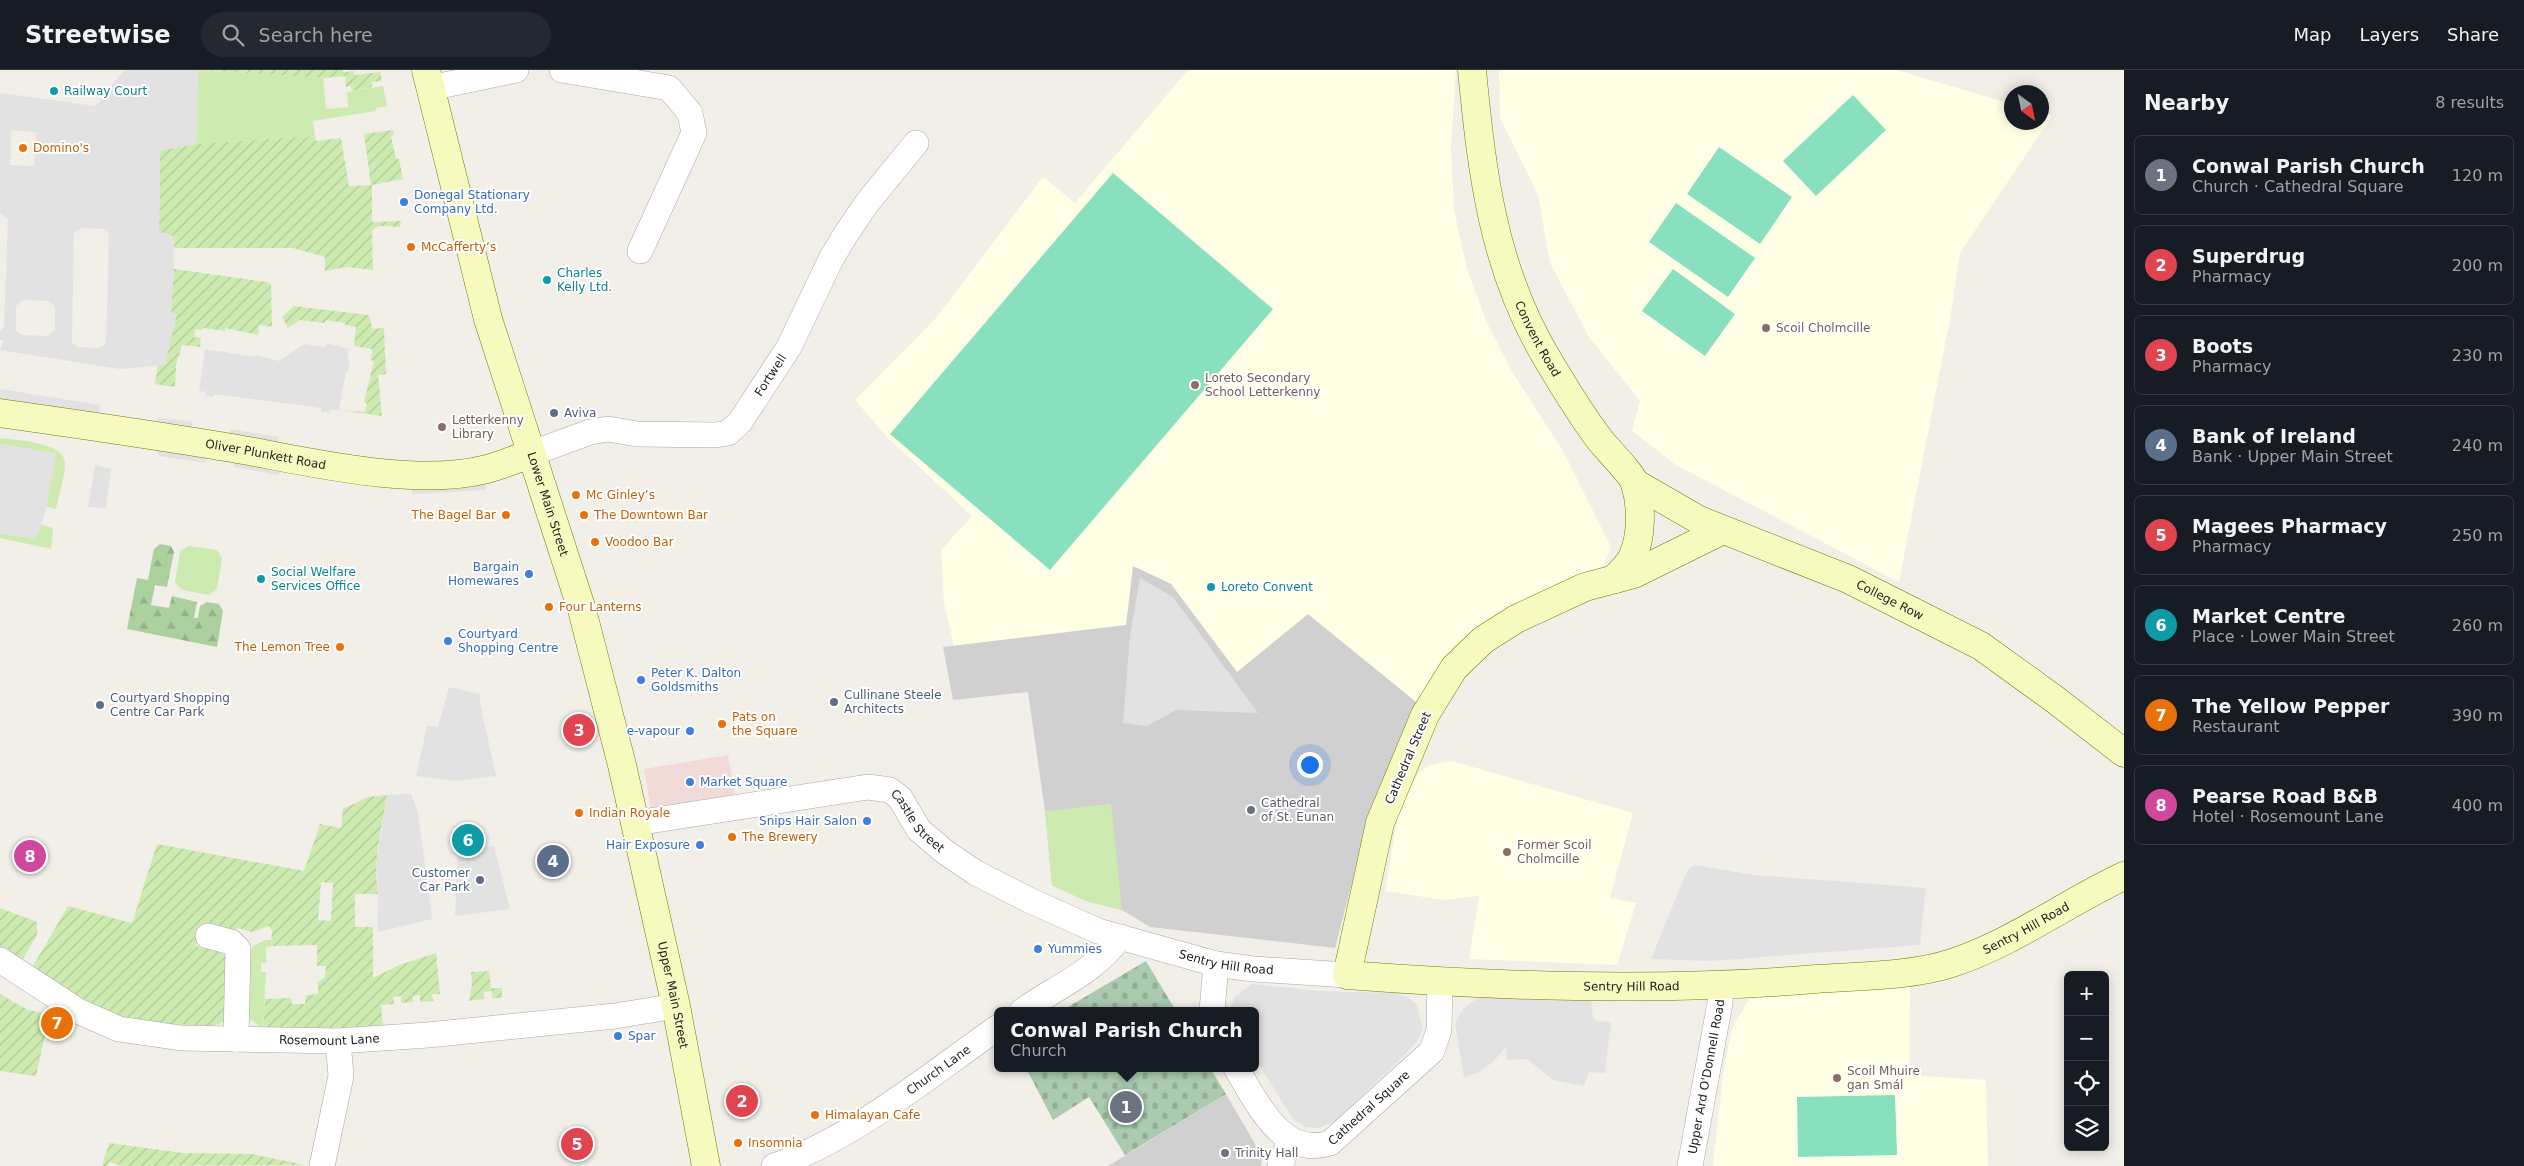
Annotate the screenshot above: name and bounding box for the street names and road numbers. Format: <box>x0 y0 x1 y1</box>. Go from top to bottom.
street label: Convent Road <box>1512 299 1563 379</box>
street label: Fortwell <box>752 351 789 399</box>
street label: Oliver Plunkett Road <box>204 437 327 472</box>
street label: Lower Main Street <box>524 450 571 558</box>
street label: College Row <box>1854 577 1926 623</box>
street label: Cathedral Street <box>1382 709 1434 806</box>
street label: Castle Street <box>888 786 947 855</box>
street label: Sentry Hill Road <box>1981 899 2072 957</box>
street label: Upper Main Street <box>655 940 691 1050</box>
street label: Sentry Hill Road <box>1177 947 1274 977</box>
street label: Sentry Hill Road <box>1583 979 1680 994</box>
street label: Upper Ard O'Donnell Road <box>1685 999 1727 1155</box>
street label: Rosemount Lane <box>279 1031 380 1048</box>
street label: Church Lane <box>904 1042 973 1098</box>
street label: Cathedral Square <box>1325 1068 1413 1148</box>

